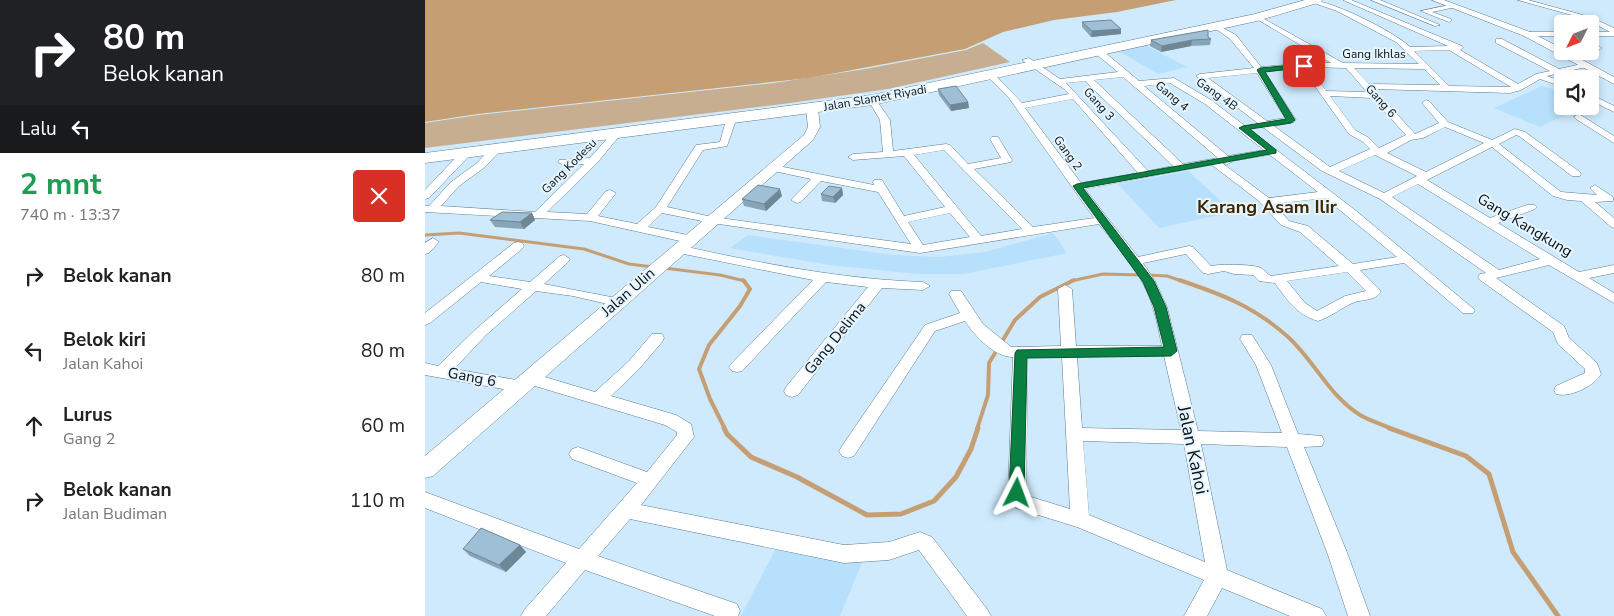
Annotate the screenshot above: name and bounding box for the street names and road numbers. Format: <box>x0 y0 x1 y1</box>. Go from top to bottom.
street label: Gang Ikhlas <box>1342 46 1406 62</box>
street label: Gang 4B <box>1193 74 1241 114</box>
street label: Gang 4 <box>1152 77 1192 115</box>
street label: Jalan Slamet Riyadi <box>821 81 928 115</box>
street label: Gang 6 <box>1362 81 1400 121</box>
street label: Gang 3 <box>1080 84 1118 124</box>
street label: Gang 2 <box>1050 132 1086 174</box>
street label: Gang Kodesu <box>538 135 600 197</box>
street label: Gang Kangkung <box>1474 189 1576 261</box>
street label: Jalan Ulin <box>596 263 659 322</box>
street label: Gang Delima <box>800 298 870 378</box>
street label: Gang 6 <box>446 363 498 391</box>
street label: Jalan Kahoi <box>1172 402 1214 497</box>

